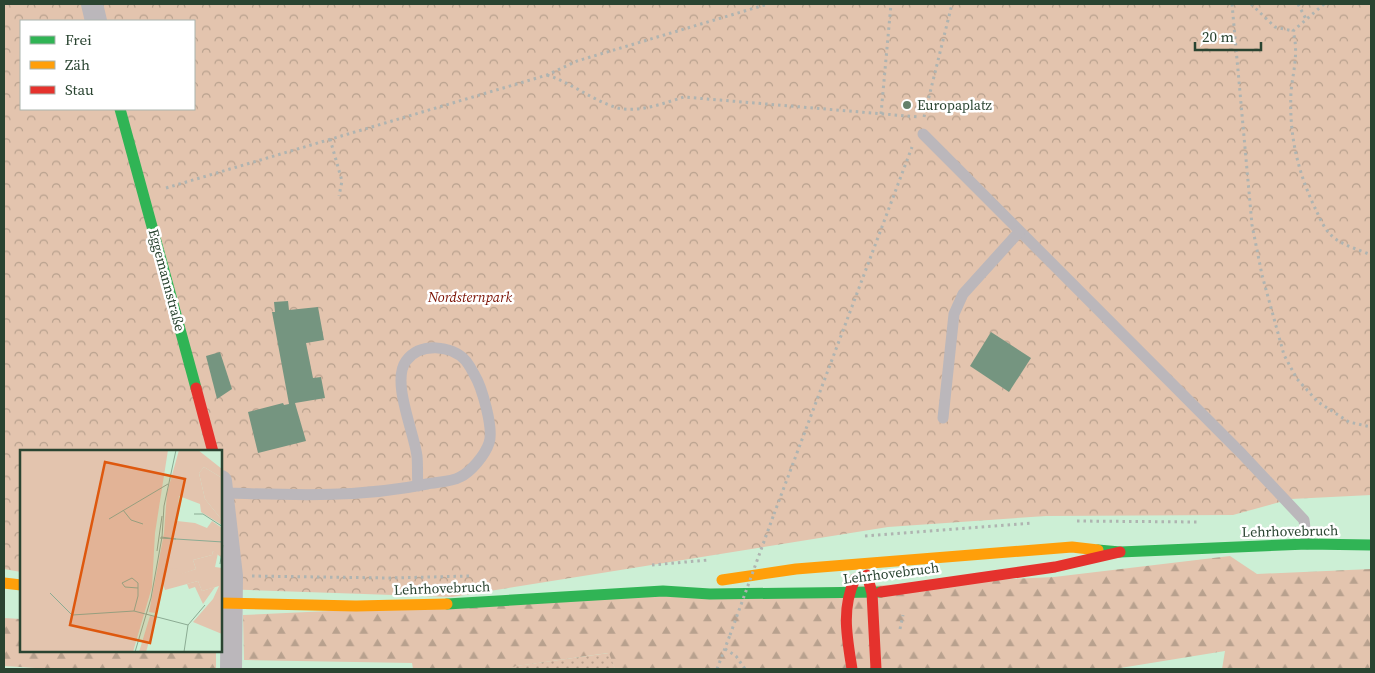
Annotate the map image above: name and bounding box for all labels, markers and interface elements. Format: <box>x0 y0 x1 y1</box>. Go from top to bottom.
legend <box>20 20 195 110</box>
scale bar <box>1195 20 1261 52</box>
text: 20 m <box>1202 26 1234 47</box>
text: Frei <box>65 29 92 50</box>
text: Zäh <box>65 54 90 75</box>
text: Stau <box>65 79 94 100</box>
place label: Europaplatz <box>917 95 993 115</box>
marker: Europaplatz <box>901 99 913 111</box>
street label: Eggemannstraße <box>144 227 190 333</box>
park label: Nordsternpark <box>427 287 512 307</box>
inset map <box>20 450 222 653</box>
street label: Lehrhovebruch <box>1242 520 1338 542</box>
street label: Lehrhovebruch <box>842 557 940 589</box>
street label: Lehrhovebruch <box>393 576 491 600</box>

